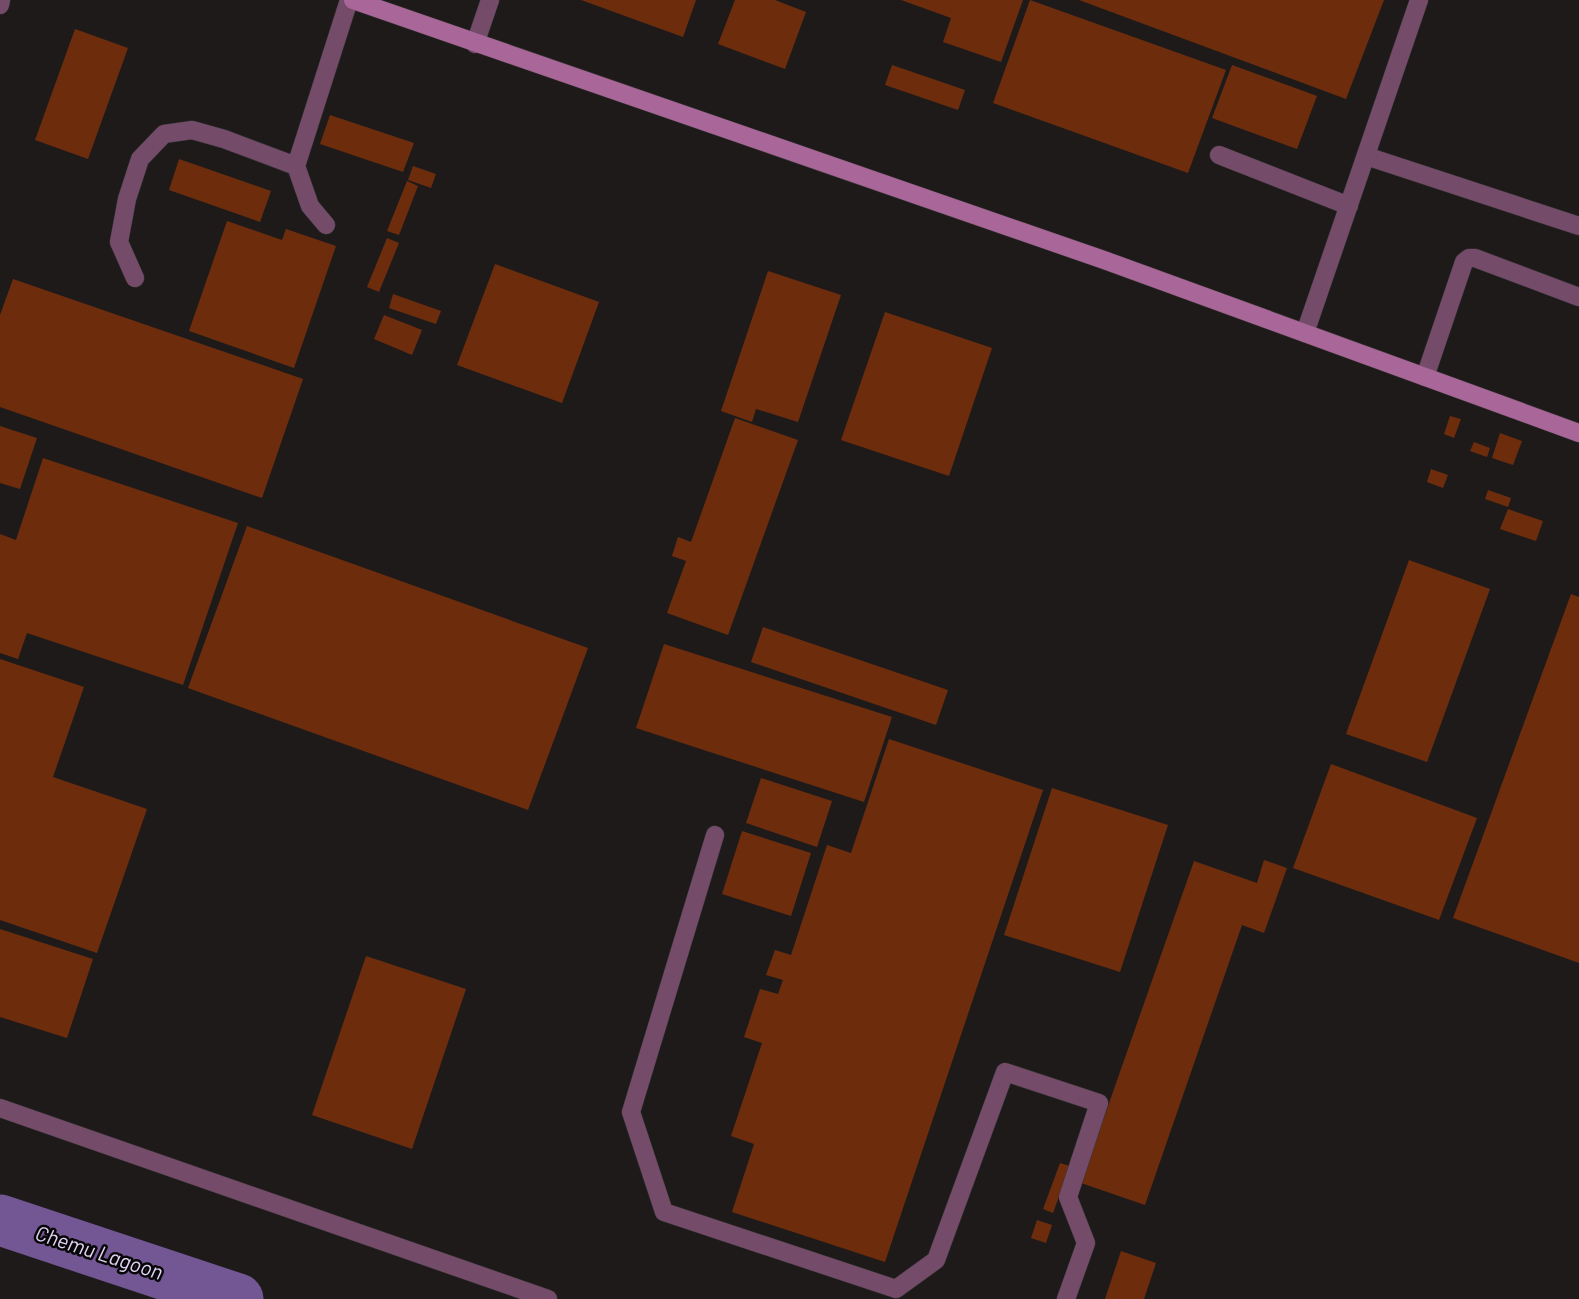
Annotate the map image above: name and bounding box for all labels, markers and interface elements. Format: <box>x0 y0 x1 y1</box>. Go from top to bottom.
water label: Chemu Lagoon <box>33 1219 166 1284</box>

